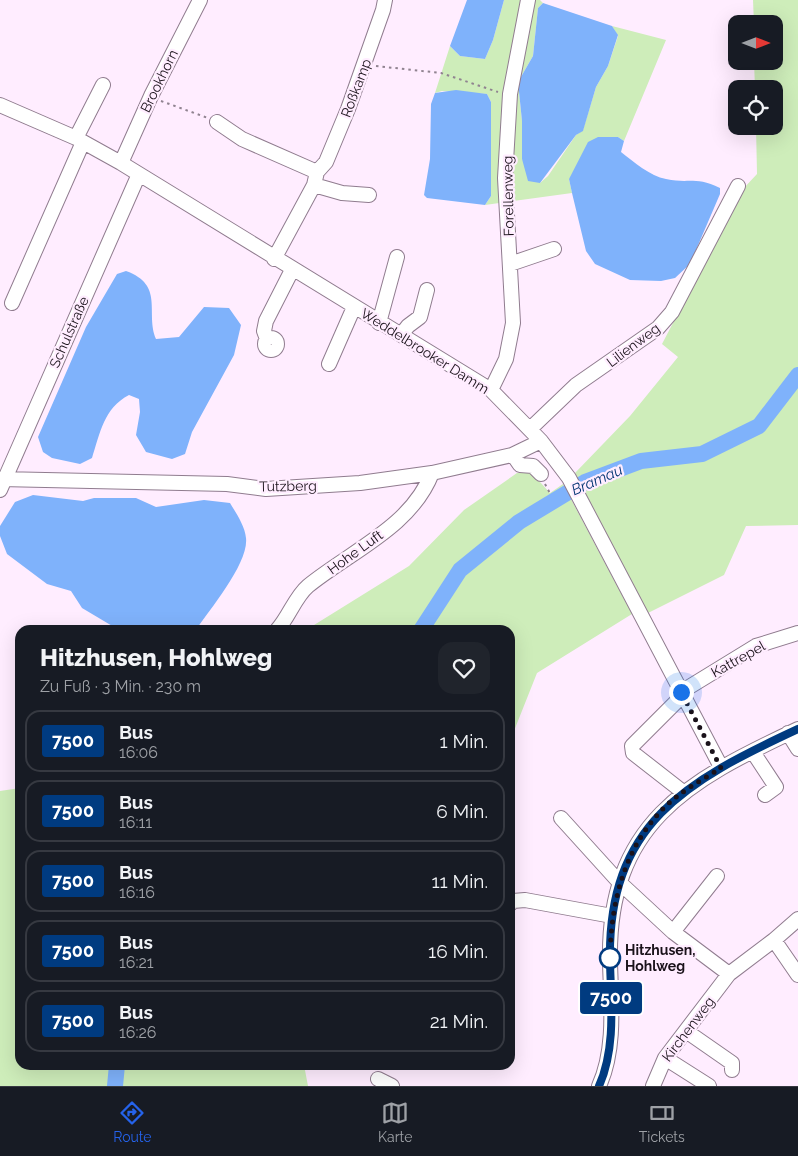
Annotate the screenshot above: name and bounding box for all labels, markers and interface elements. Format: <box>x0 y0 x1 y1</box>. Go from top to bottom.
north arrow <box>728 15 782 70</box>
map controls <box>728 15 783 135</box>
street label: Brookhorn <box>137 47 181 115</box>
street label: Roßkamp <box>338 56 375 120</box>
button: locate <box>728 80 783 135</box>
street label: Forellenweg <box>499 155 517 237</box>
street label: Schulstraße <box>46 294 92 370</box>
street label: Weddelbrooker Damm <box>358 305 492 397</box>
street label: Lilienweg <box>603 320 663 370</box>
water label: Bramau <box>569 461 626 499</box>
street label: Tutzberg <box>259 477 317 495</box>
street label: Hohe Luft <box>324 526 386 577</box>
street label: Kattrepel <box>708 637 768 680</box>
button: heart <box>438 642 490 694</box>
text: Hitzhusen, Hohlweg <box>40 643 272 672</box>
text: Zu Fuß · 3 Min. · 230 m <box>40 677 201 696</box>
your location <box>669 680 694 705</box>
text: Bus <box>119 721 153 743</box>
text: 7500 <box>52 730 94 751</box>
text: 1 Min. <box>440 730 488 752</box>
text: 16:06 <box>119 743 158 762</box>
text: Bus <box>119 791 153 813</box>
text: 7500 <box>52 800 94 821</box>
text: 6 Min. <box>436 800 488 822</box>
text: 16:11 <box>119 813 152 832</box>
text: Bus <box>119 861 153 883</box>
text: 7500 <box>52 870 94 891</box>
text: 11 Min. <box>431 870 488 892</box>
text: 16:16 <box>119 883 155 902</box>
text: Bus <box>119 931 153 953</box>
text: 7500 <box>52 940 94 961</box>
text: 16 Min. <box>428 940 488 962</box>
place label: Hitzhusen, Hohlweg <box>625 942 695 974</box>
marker: Hitzhusen, Hohlweg <box>599 947 621 969</box>
text: 16:21 <box>119 953 154 972</box>
line badge: 7500 <box>576 982 646 1014</box>
text: 7500 <box>590 987 632 1008</box>
street label: Kirchenweg <box>658 994 718 1064</box>
text: Bus <box>119 1001 153 1023</box>
text: 7500 <box>52 1010 94 1031</box>
text: 21 Min. <box>430 1010 488 1032</box>
text: 16:26 <box>119 1023 156 1042</box>
tab: Route <box>113 1099 152 1145</box>
tab: Karte <box>378 1099 412 1145</box>
tab: Tickets <box>639 1099 685 1145</box>

